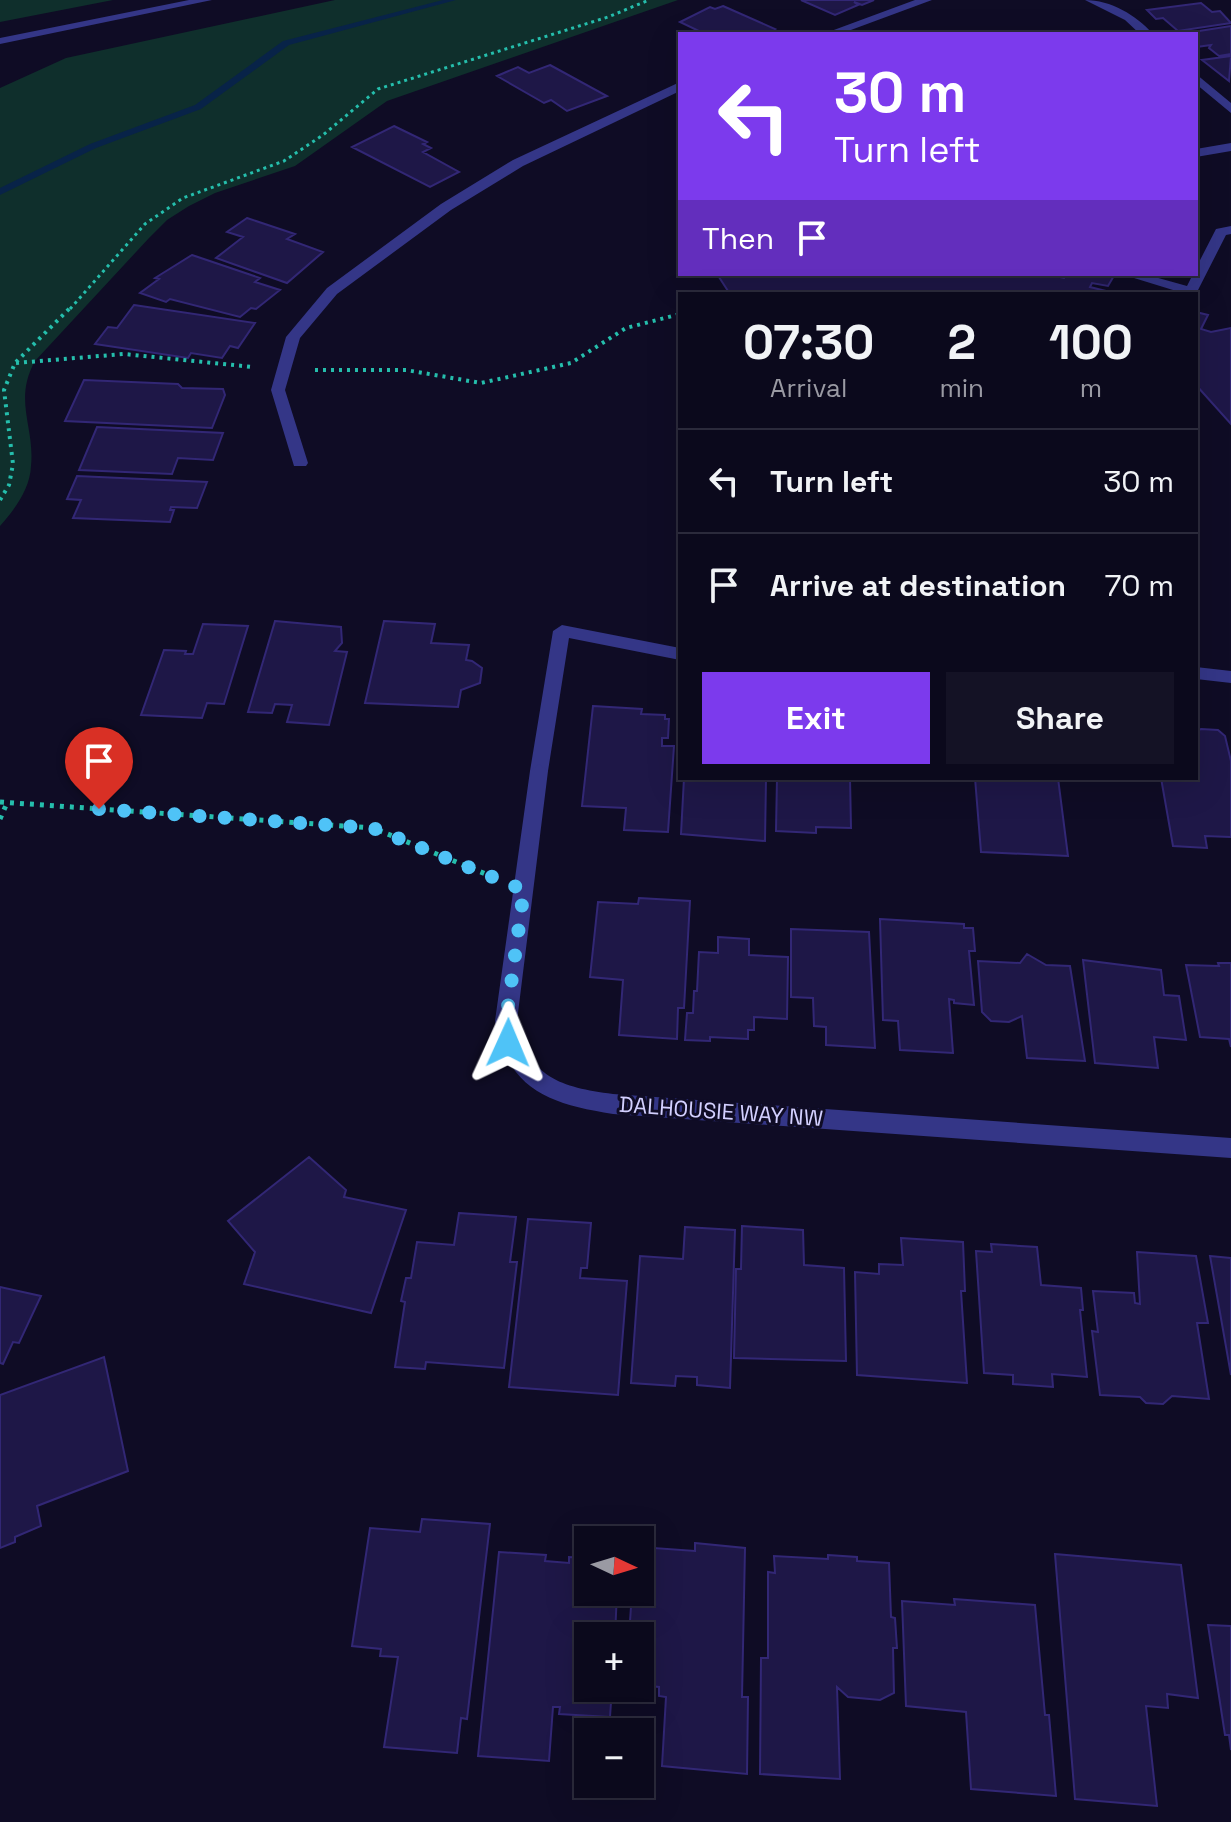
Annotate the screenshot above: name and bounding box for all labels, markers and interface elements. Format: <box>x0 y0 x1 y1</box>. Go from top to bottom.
text: 30 m <box>834 57 966 128</box>
icon: left <box>702 64 806 168</box>
text: Turn left <box>834 127 981 173</box>
icon: arrive <box>790 216 834 260</box>
text: Then <box>702 219 774 258</box>
text: 07:30 <box>743 312 874 373</box>
text: 2 <box>947 312 976 373</box>
text: 100 <box>1049 312 1133 373</box>
text: Arrival <box>770 371 847 405</box>
text: min <box>939 371 984 405</box>
text: m <box>1080 371 1102 405</box>
icon: left <box>702 459 746 503</box>
text: Turn left <box>770 462 893 501</box>
text: 30 m <box>1103 462 1174 501</box>
icon: arrive <box>702 563 746 607</box>
text: Arrive at destination <box>770 566 1066 605</box>
text: 70 m <box>1105 566 1174 605</box>
button: Exit <box>702 672 930 764</box>
button: Share <box>946 672 1174 764</box>
pin <box>65 727 133 809</box>
icon: arrive <box>77 739 121 783</box>
position arrow <box>466 1001 550 1085</box>
street label: DALHOUSIE WAY NW <box>618 1090 824 1132</box>
north arrow <box>574 1526 654 1606</box>
map controls <box>574 1526 654 1798</box>
button: + <box>574 1622 654 1702</box>
button: − <box>574 1718 654 1798</box>

